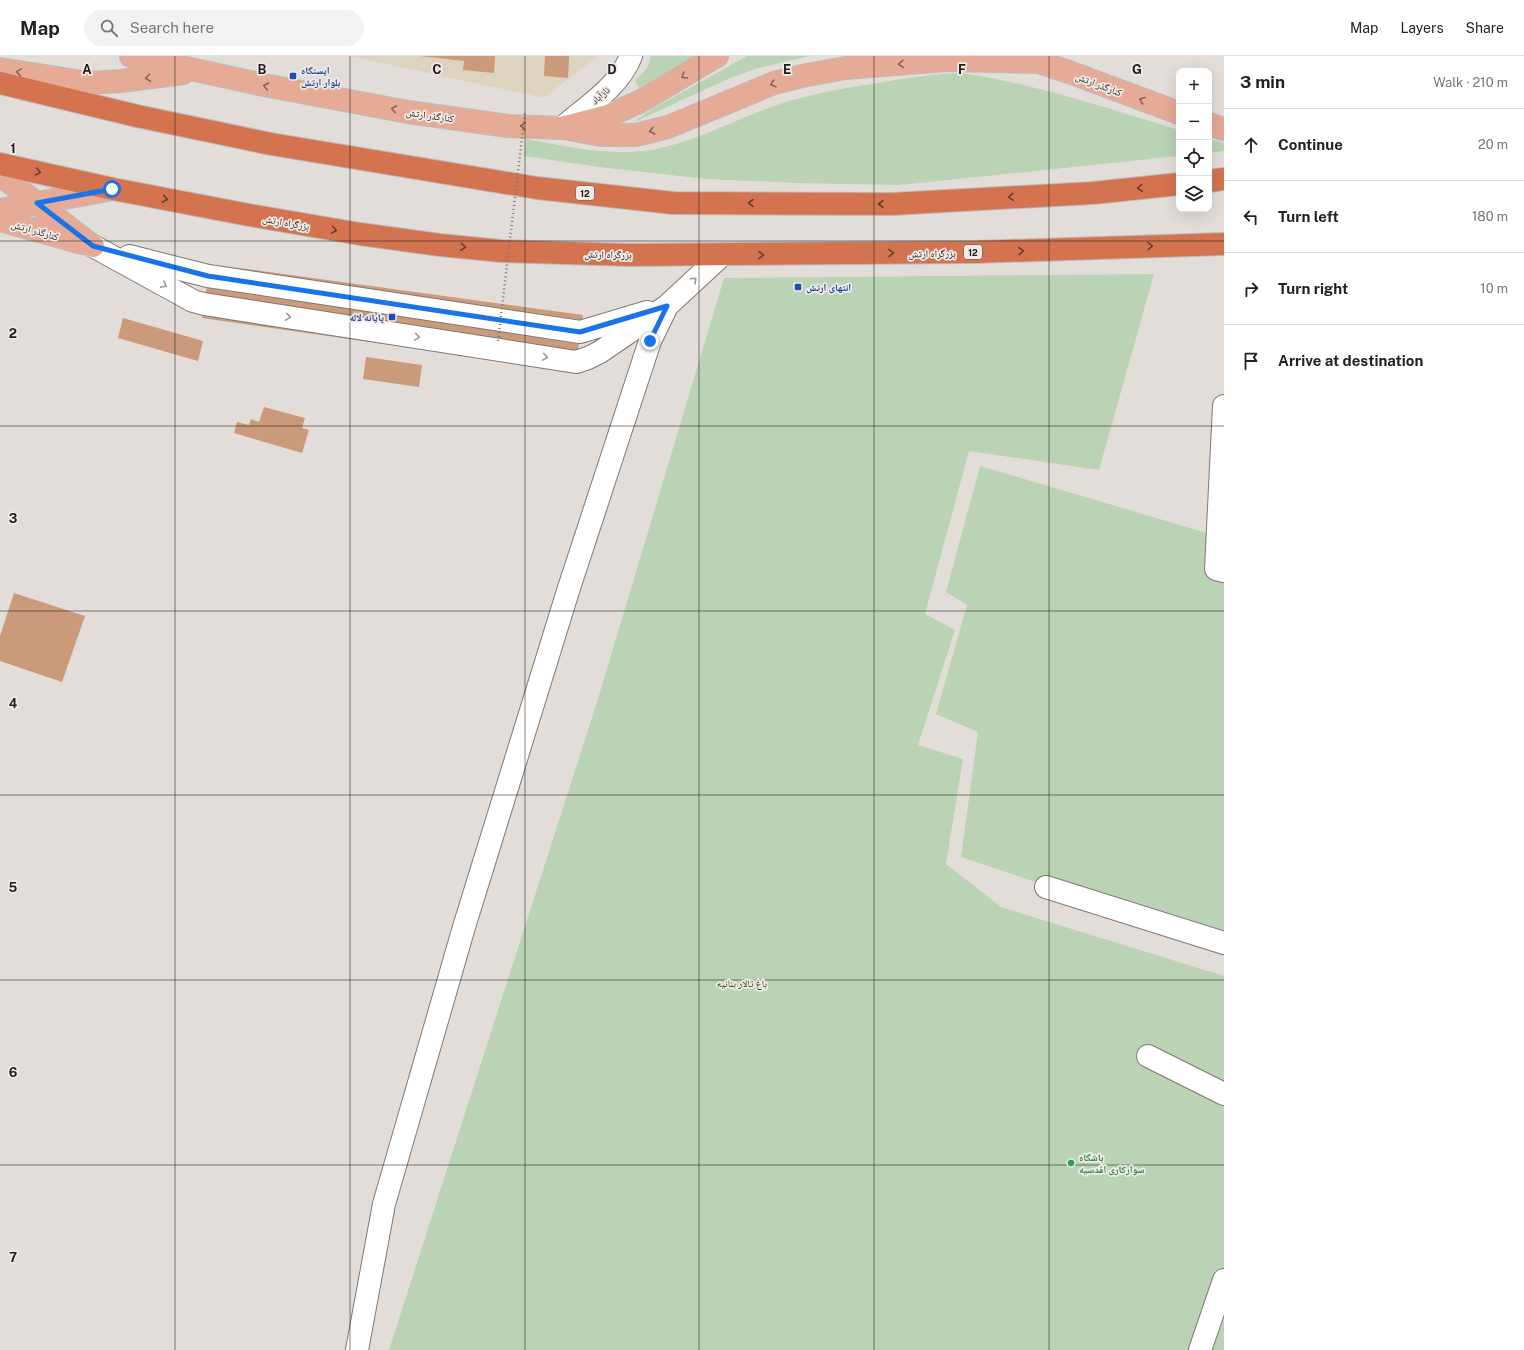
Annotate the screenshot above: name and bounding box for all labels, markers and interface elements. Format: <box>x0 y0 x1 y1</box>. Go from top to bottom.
search box <box>84 10 364 46</box>
text: Map <box>20 17 60 39</box>
icon: search <box>98 17 120 39</box>
text: Search here <box>130 19 214 36</box>
text: Map <box>1350 20 1378 36</box>
text: Layers <box>1400 20 1444 36</box>
text: Share <box>1466 20 1504 36</box>
one-way arrow <box>898 59 904 68</box>
text: A <box>82 62 92 77</box>
text: B <box>258 62 267 77</box>
text: C <box>432 62 442 77</box>
text: D <box>607 62 617 77</box>
text: E <box>783 62 791 77</box>
text: F <box>958 62 966 77</box>
text: G <box>1132 62 1142 77</box>
place label: ایستگاه بلوار ارتش <box>301 64 341 89</box>
one-way arrow <box>16 68 22 76</box>
map controls <box>1176 68 1212 212</box>
button: + <box>1176 68 1212 104</box>
street label: کنارگذر ارتش <box>1074 70 1124 99</box>
marker: ایستگاه بلوار ارتش <box>288 71 298 81</box>
one-way arrow <box>681 72 688 79</box>
text: 3 min <box>1240 72 1285 92</box>
one-way arrow <box>145 73 151 82</box>
text: Walk · 210 m <box>1433 75 1508 90</box>
one-way arrow <box>770 79 777 88</box>
one-way arrow <box>263 82 269 90</box>
street label: نازآباد <box>588 83 612 107</box>
one-way arrow <box>1139 97 1146 105</box>
button: − <box>1176 104 1212 140</box>
one-way arrow <box>391 106 397 114</box>
street label: کنارگذر ارتش <box>405 106 455 125</box>
one-way arrow <box>520 122 526 131</box>
one-way arrow <box>649 126 656 135</box>
icon: ahead <box>1240 134 1262 156</box>
text: Continue <box>1278 136 1343 153</box>
text: 20 m <box>1478 137 1508 152</box>
button: locate <box>1176 140 1212 176</box>
text: 1 <box>10 141 16 156</box>
one-way arrow <box>35 168 41 176</box>
button: layers <box>1176 176 1212 212</box>
route start <box>103 180 121 198</box>
one-way arrow <box>1137 183 1143 192</box>
road number: 12 <box>576 186 594 200</box>
one-way arrow <box>1008 193 1014 202</box>
one-way arrow <box>162 195 168 203</box>
one-way arrow <box>748 199 754 207</box>
one-way arrow <box>878 200 884 208</box>
icon: left <box>1240 206 1262 228</box>
text: Turn left <box>1278 208 1339 225</box>
text: 180 m <box>1472 209 1508 224</box>
street label: بزرگراه ارتش <box>261 212 311 233</box>
street label: کنارگذر ارتش <box>10 218 60 243</box>
one-way arrow <box>331 225 337 234</box>
one-way arrow <box>1147 242 1153 250</box>
one-way arrow <box>460 243 466 252</box>
road number: 12 <box>964 245 982 259</box>
one-way arrow <box>1018 246 1024 255</box>
street label: بزرگراه ارتش <box>908 247 956 260</box>
street label: بزرگراه ارتش <box>584 248 632 261</box>
one-way arrow <box>888 249 894 257</box>
one-way arrow <box>758 250 764 259</box>
one-way arrow <box>689 278 697 285</box>
icon: right <box>1240 278 1262 300</box>
one-way arrow <box>160 280 167 287</box>
text: Turn right <box>1278 280 1348 297</box>
place label: انتهای ارتش <box>806 281 851 294</box>
text: 10 m <box>1480 281 1508 296</box>
marker: انتهای ارتش <box>793 282 803 292</box>
place label: پایانه لاله <box>349 311 385 324</box>
one-way arrow <box>285 312 291 321</box>
marker: پایانه لاله <box>387 312 397 322</box>
text: 2 <box>9 326 17 341</box>
one-way arrow <box>414 332 420 341</box>
route end <box>641 332 659 350</box>
icon: arrive <box>1240 350 1262 372</box>
one-way arrow <box>542 352 548 361</box>
text: Arrive at destination <box>1278 352 1423 369</box>
text: 3 <box>9 511 18 526</box>
text: 4 <box>9 696 18 711</box>
text: 5 <box>9 880 18 895</box>
park label: باغ تالار بنانیه <box>717 977 767 990</box>
text: 6 <box>9 1065 18 1080</box>
place label: باشگاه سوارکاری اقدسیه <box>1079 1151 1144 1176</box>
marker: باشگاه سوارکاری اقدسیه <box>1066 1158 1076 1168</box>
text: 7 <box>9 1250 17 1265</box>

